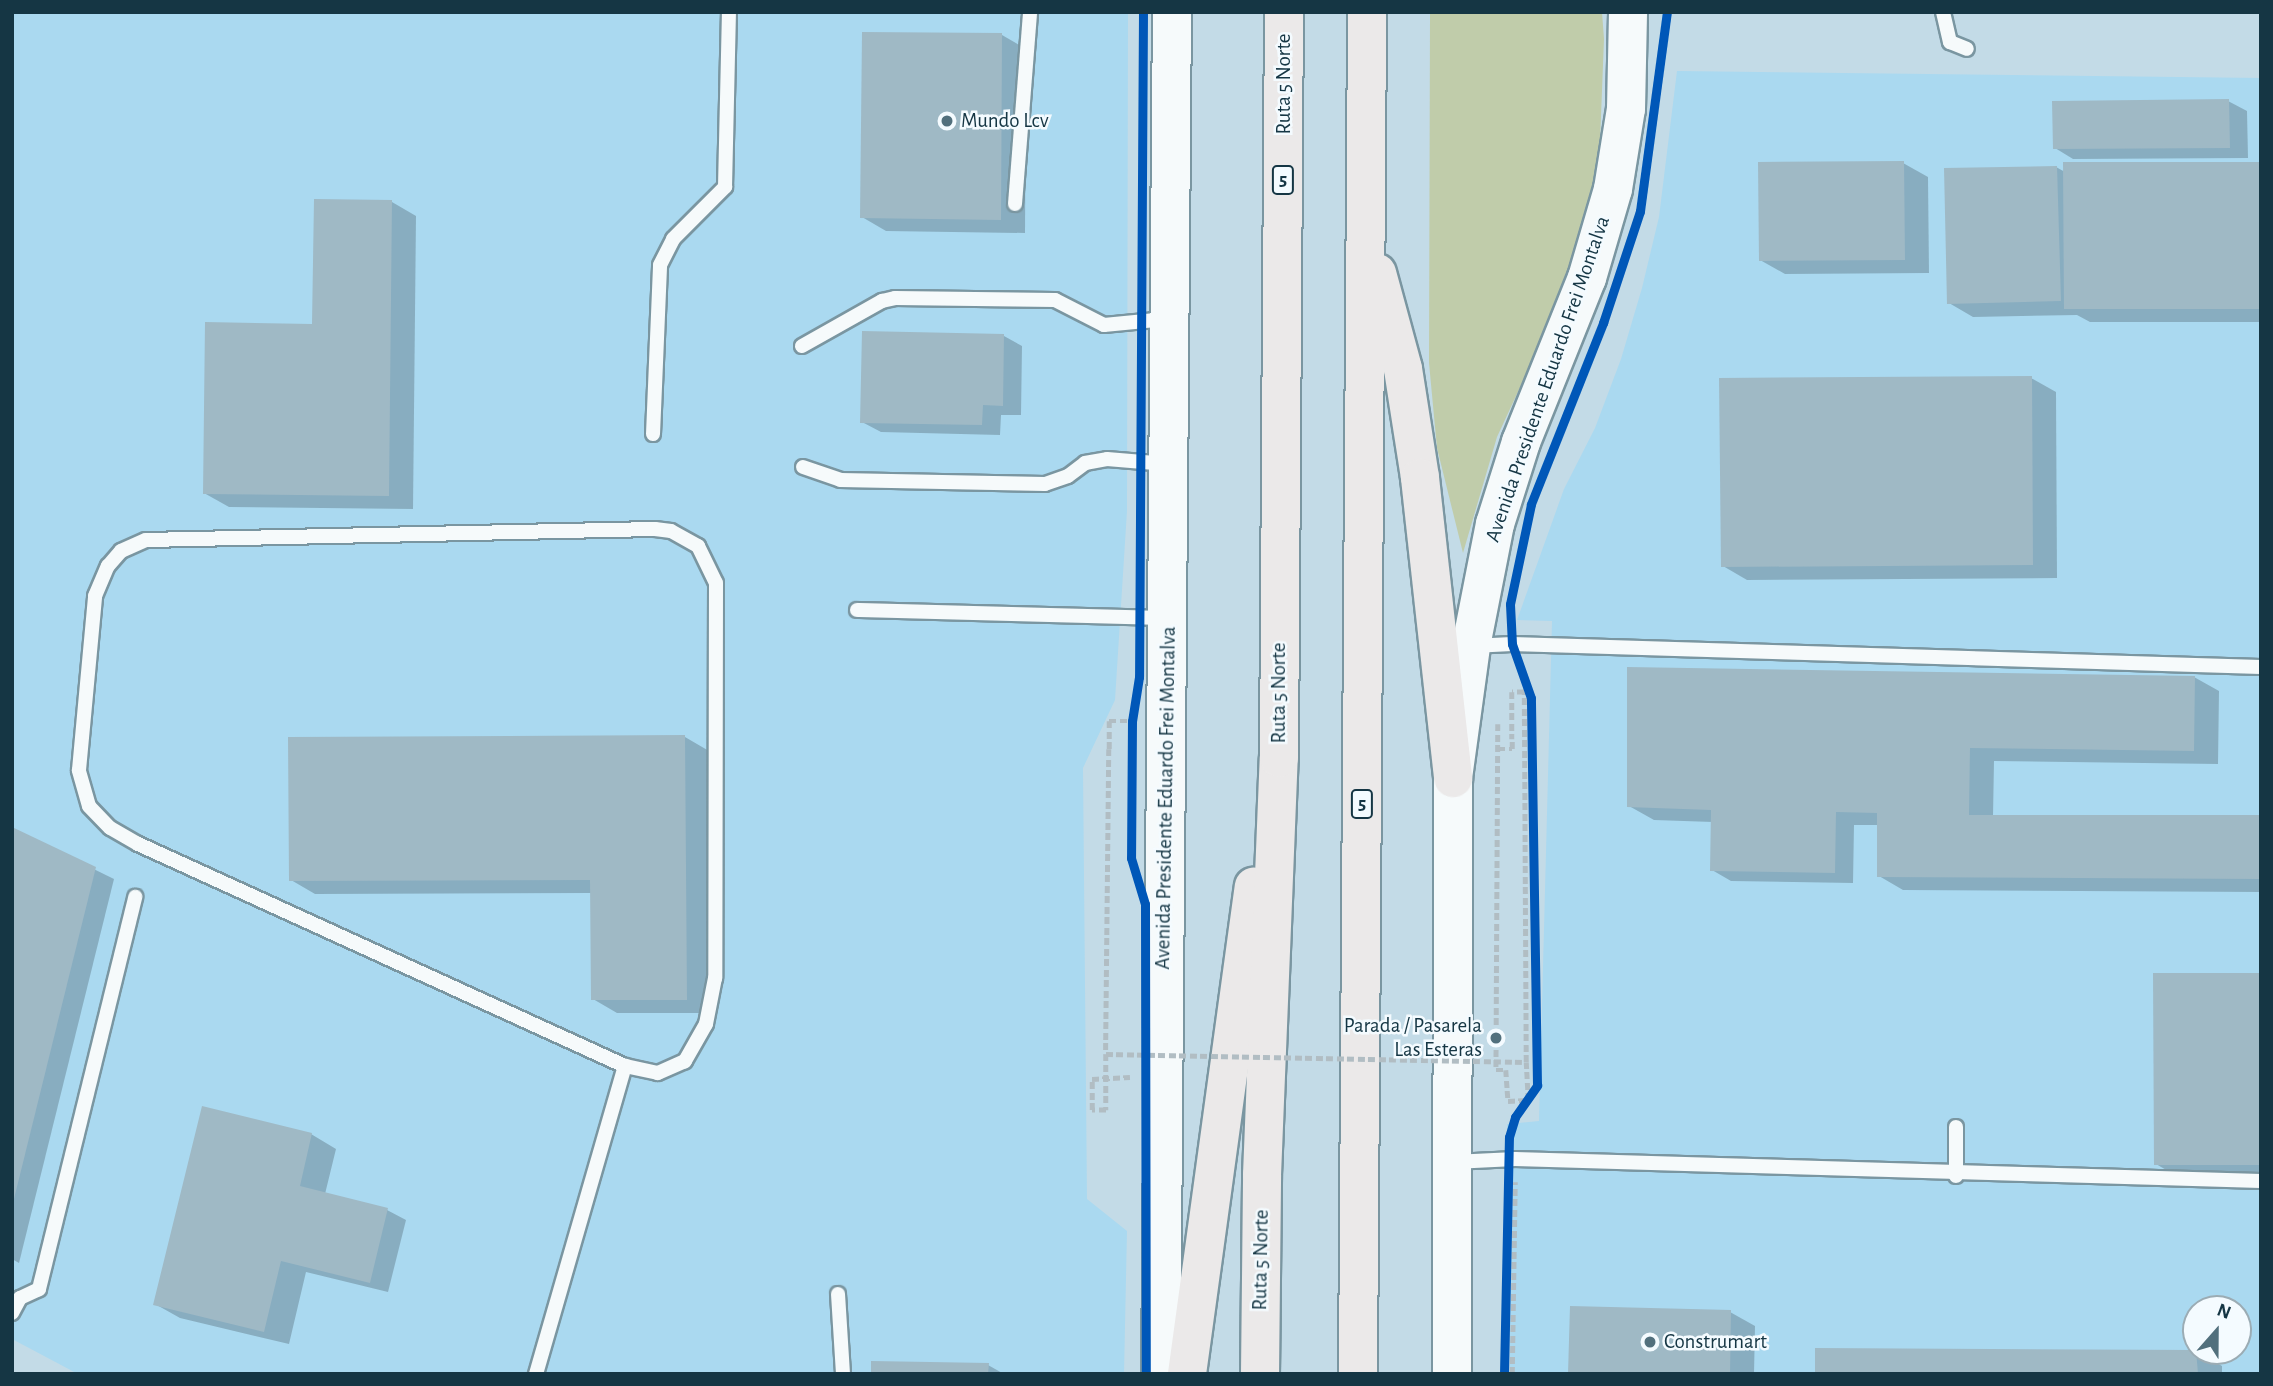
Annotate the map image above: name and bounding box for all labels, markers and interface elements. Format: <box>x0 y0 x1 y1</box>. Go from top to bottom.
street label: Ruta 5 Norte <box>1271 34 1297 134</box>
place label: Mundo Lcv <box>961 108 1049 134</box>
marker: Mundo Lcv <box>939 113 955 129</box>
road number: 5 <box>1271 164 1295 196</box>
street label: Avenida Presidente Eduardo Frei Montalva <box>1480 213 1616 545</box>
street label: Avenida Presidente Eduardo Frei Montalva <box>1150 626 1182 970</box>
street label: Ruta 5 Norte <box>1266 643 1292 743</box>
road number: 5 <box>1350 789 1374 820</box>
place label: Parada / Pasarela Las Esteras <box>1344 1013 1482 1063</box>
marker: Parada / Pasarela Las Esteras <box>1488 1030 1504 1046</box>
street label: Ruta 5 Norte <box>1248 1209 1274 1311</box>
north arrow <box>2182 1295 2252 1365</box>
text: N <box>2214 1301 2234 1323</box>
place label: Construmart <box>1664 1329 1767 1355</box>
marker: Construmart <box>1642 1334 1658 1350</box>

